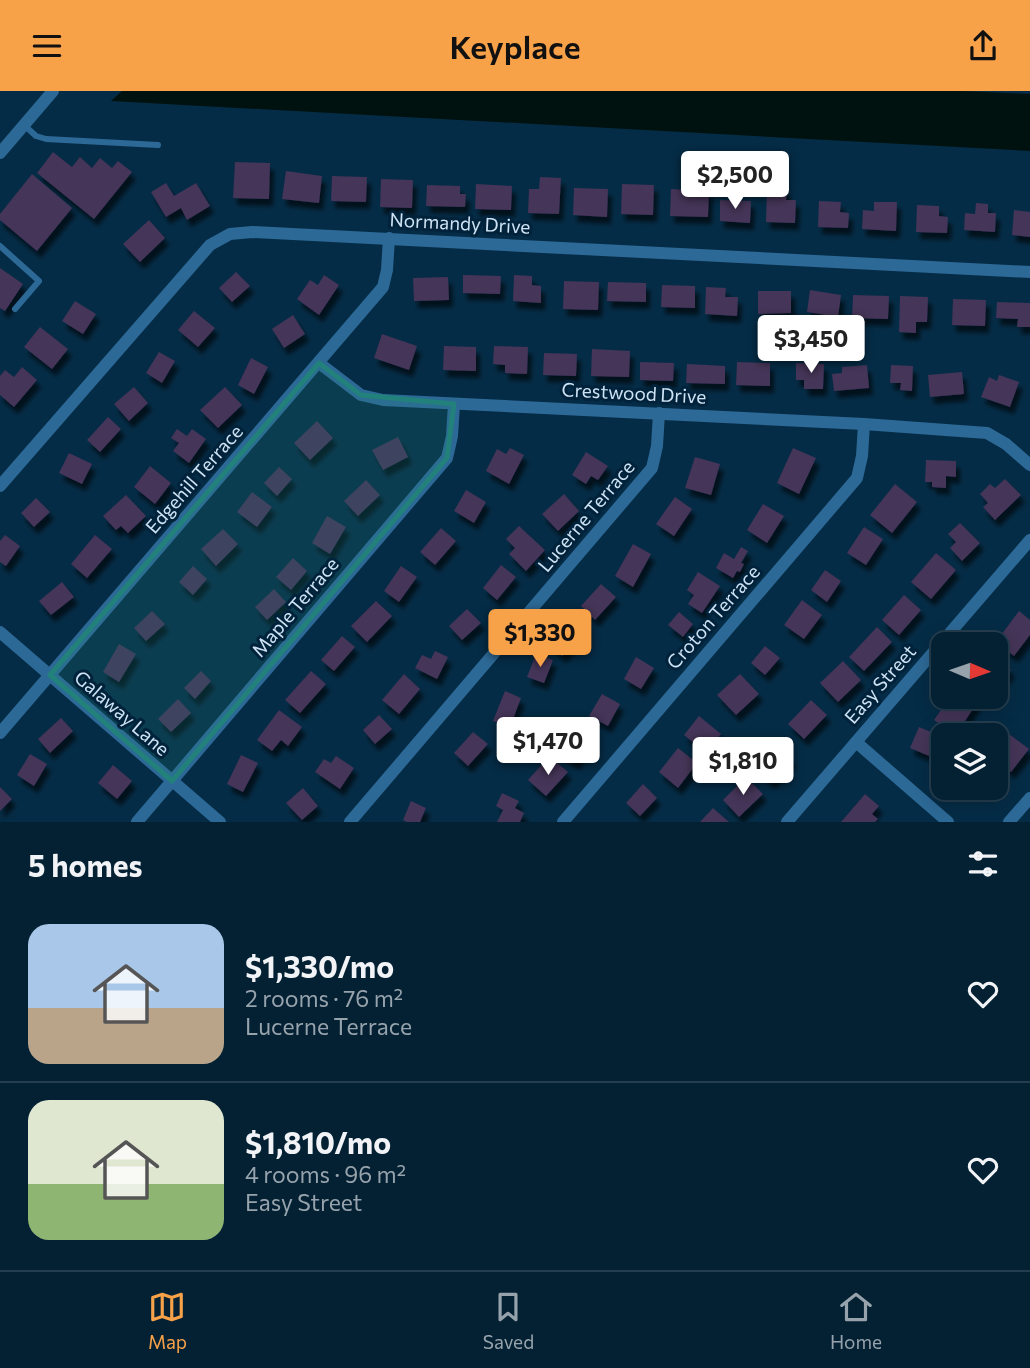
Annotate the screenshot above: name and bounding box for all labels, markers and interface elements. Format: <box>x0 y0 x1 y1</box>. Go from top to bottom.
text: Keyplace <box>449 26 581 66</box>
icon: menu <box>28 27 66 65</box>
icon: share <box>964 27 1002 65</box>
pin: $2,500 <box>678 151 792 211</box>
text: $2,500 <box>697 160 773 188</box>
street label: Normandy Drive <box>389 207 531 238</box>
pin: $3,450 <box>754 315 868 375</box>
text: $3,450 <box>774 324 848 352</box>
street label: Crestwood Drive <box>561 377 707 408</box>
street label: Edgehill Terrace <box>140 420 247 538</box>
street label: Lucerne Terrace <box>532 455 639 576</box>
street label: Maple Terrace <box>246 552 343 661</box>
street label: Croton Terrace <box>661 560 764 673</box>
pin: $1,330 <box>483 609 597 669</box>
text: $1,330 <box>504 618 576 646</box>
north arrow <box>931 632 1008 709</box>
map controls <box>931 632 1008 800</box>
street label: Easy Street <box>839 639 920 728</box>
street label: Galaway Lane <box>70 665 175 760</box>
pin: $1,470 <box>491 717 605 777</box>
button: layers <box>931 723 1008 800</box>
text: $1,470 <box>513 726 583 754</box>
pin: $1,810 <box>686 737 800 797</box>
text: $1,810 <box>709 746 777 774</box>
icon: filters <box>964 845 1002 883</box>
text: 5 homes <box>28 846 142 883</box>
text: $1,330/mo <box>245 947 394 984</box>
icon: home <box>84 952 168 1036</box>
icon: heart <box>964 975 1002 1013</box>
text: 2 rooms · 76 m² <box>245 984 403 1012</box>
text: Lucerne Terrace <box>245 1012 412 1040</box>
text: $1,810/mo <box>245 1123 391 1160</box>
icon: home <box>84 1128 168 1212</box>
icon: heart <box>964 1151 1002 1189</box>
text: 4 rooms · 96 m² <box>245 1160 406 1188</box>
text: Easy Street <box>245 1188 362 1216</box>
tab: Map <box>148 1288 187 1353</box>
tab: Saved <box>483 1288 534 1353</box>
tab: Home <box>830 1288 882 1353</box>

